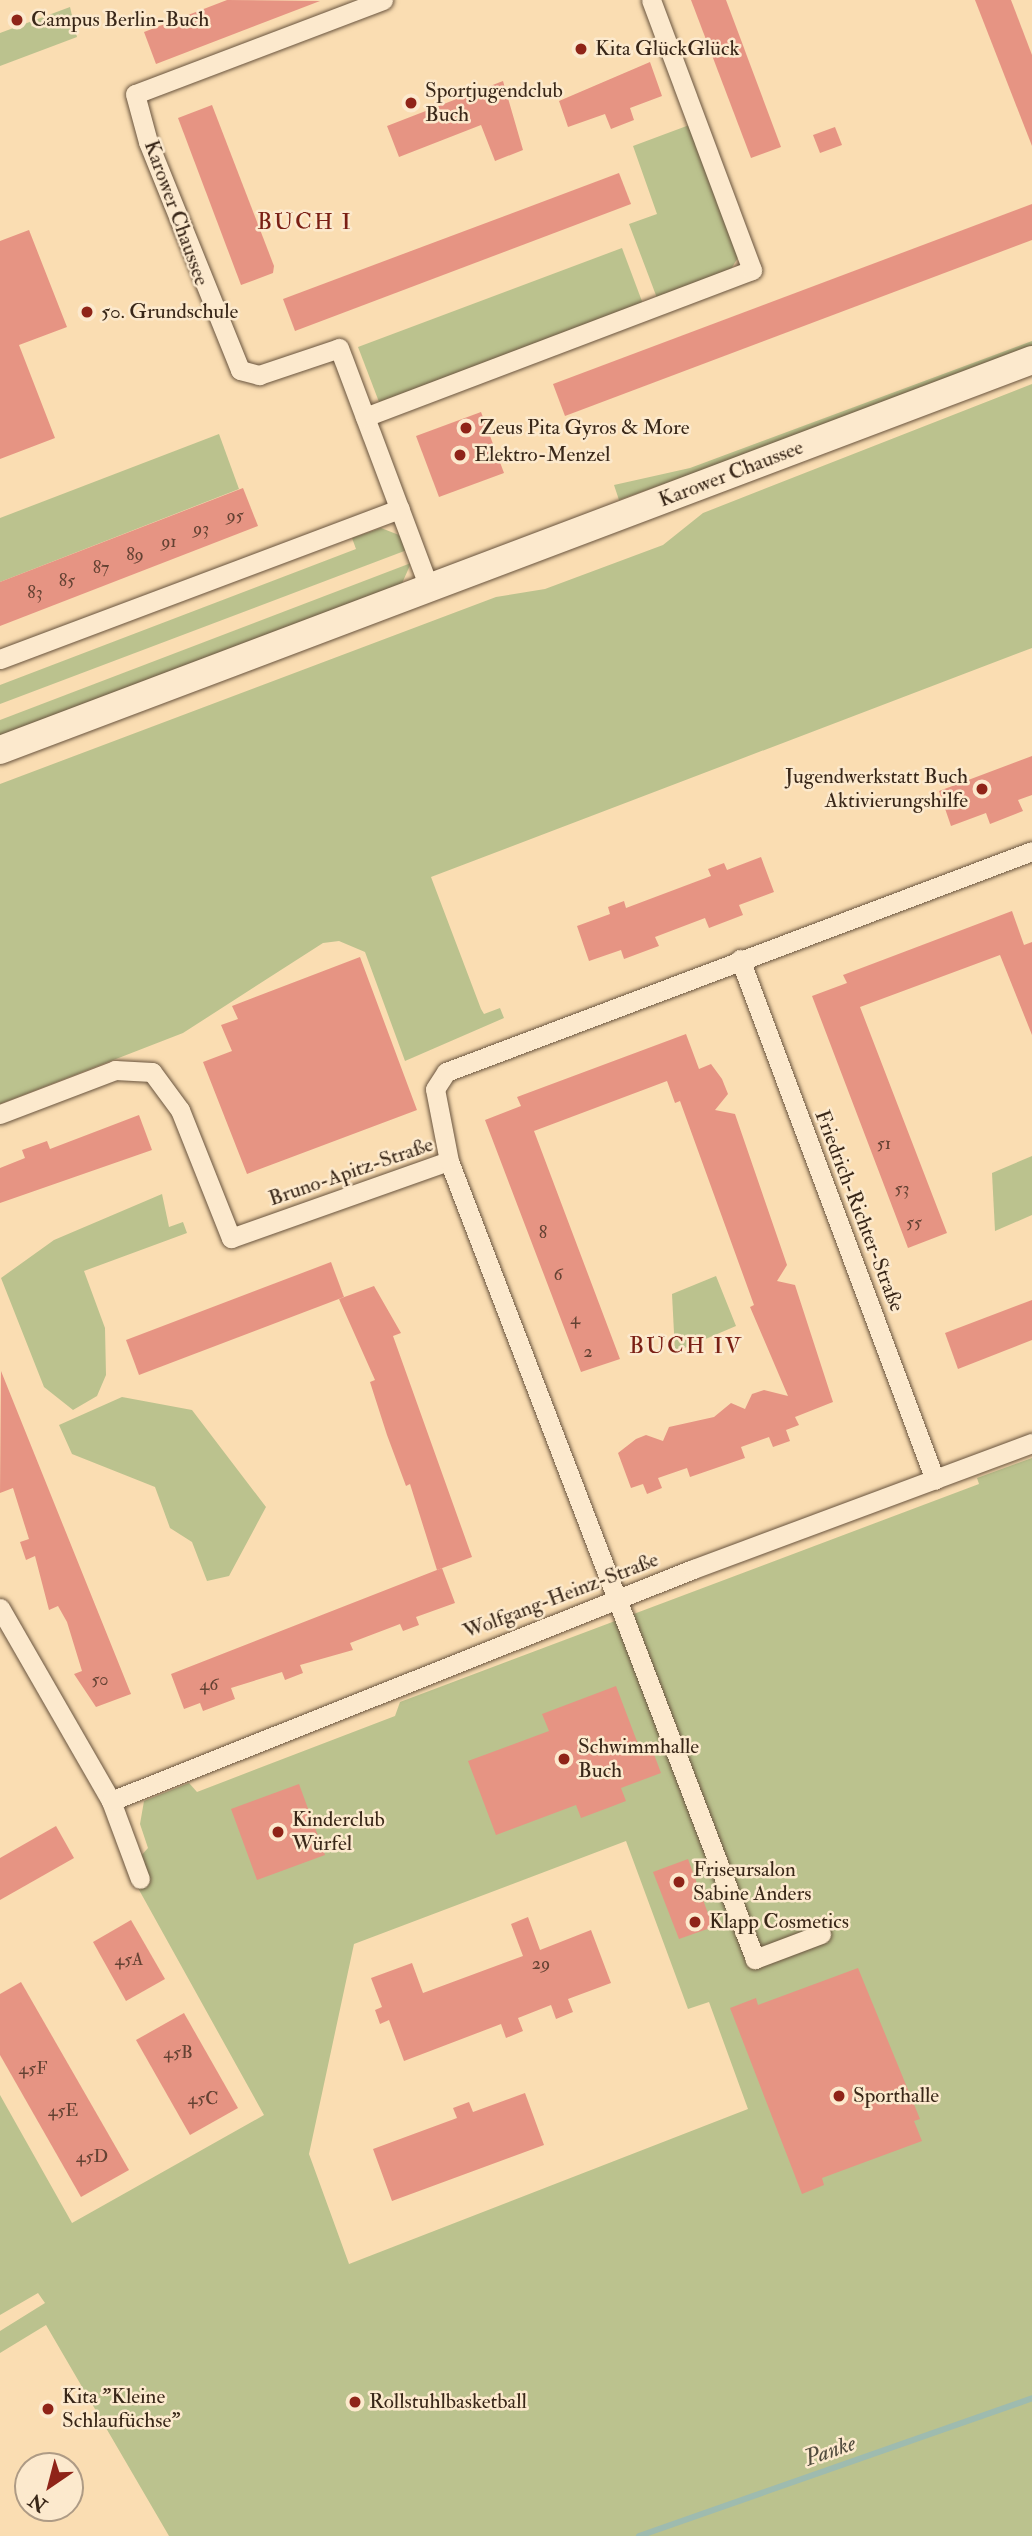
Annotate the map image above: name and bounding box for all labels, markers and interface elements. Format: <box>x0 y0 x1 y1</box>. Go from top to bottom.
place label: Campus Berlin-Buch <box>31 7 209 33</box>
marker: Campus Berlin-Buch <box>9 12 25 28</box>
place label: Kita GlückGlück <box>595 36 740 62</box>
marker: Kita GlückGlück <box>573 41 589 57</box>
place label: Sportjugendclub Buch <box>425 78 563 128</box>
marker: Sportjugendclub Buch <box>403 95 419 111</box>
street label: Karower Chaussee <box>138 137 214 289</box>
district label: BUCH I <box>258 208 352 236</box>
place label: 50. Grundschule <box>101 299 238 325</box>
marker: 50. Grundschule <box>79 304 95 320</box>
place label: Zeus Pita Gyros & More <box>480 415 689 441</box>
marker: Zeus Pita Gyros & More <box>458 420 474 436</box>
street label: Karower Chaussee <box>655 435 807 513</box>
place label: Elektro-Menzel <box>474 442 610 468</box>
marker: Elektro-Menzel <box>452 447 468 463</box>
house number: 95 <box>226 505 244 527</box>
house number: 93 <box>193 518 209 540</box>
house number: 91 <box>161 531 177 553</box>
house number: 89 <box>126 544 144 566</box>
house number: 87 <box>93 557 109 579</box>
house number: 85 <box>59 570 75 592</box>
house number: 83 <box>27 582 43 604</box>
place label: Jugendwerkstatt Buch Aktivierungshilfe <box>785 764 968 814</box>
marker: Jugendwerkstatt Buch Aktivierungshilfe <box>974 781 990 797</box>
street label: Friedrich-Richter-Straße <box>809 1107 909 1315</box>
street label: Bruno-Apitz-Straße <box>265 1132 437 1212</box>
house number: 51 <box>877 1133 891 1155</box>
house number: 53 <box>895 1178 909 1200</box>
house number: 55 <box>906 1212 922 1234</box>
house number: 8 <box>539 1222 547 1244</box>
house number: 6 <box>553 1264 563 1286</box>
house number: 4 <box>570 1308 580 1330</box>
district label: BUCH IV <box>630 1332 742 1360</box>
house number: 2 <box>583 1341 593 1363</box>
street label: Wolfgang-Heinz-Straße <box>460 1547 662 1645</box>
house number: 50 <box>92 1669 108 1691</box>
house number: 46 <box>200 1674 218 1696</box>
place label: Schwimmhalle Buch <box>578 1734 699 1784</box>
marker: Schwimmhalle Buch <box>556 1751 572 1767</box>
place label: Kinderclub Würfel <box>292 1807 385 1857</box>
marker: Kinderclub Würfel <box>270 1824 286 1840</box>
place label: Friseursalon Sabine Anders <box>693 1857 811 1907</box>
marker: Friseursalon Sabine Anders <box>671 1874 687 1890</box>
place label: Klapp Cosmetics <box>709 1909 849 1935</box>
marker: Klapp Cosmetics <box>687 1914 703 1930</box>
house number: 45A <box>114 1949 144 1971</box>
house number: 29 <box>532 1953 550 1975</box>
house number: 45B <box>163 2042 193 2064</box>
house number: 45F <box>19 2058 47 2080</box>
place label: Sporthalle <box>853 2083 939 2109</box>
house number: 45C <box>188 2088 218 2110</box>
marker: Sporthalle <box>831 2088 847 2104</box>
house number: 45E <box>48 2100 78 2122</box>
house number: 45D <box>76 2146 108 2168</box>
place label: Kita "Kleine Schlaufüchse" <box>62 2384 180 2434</box>
place label: Rollstuhlbasketball <box>369 2389 527 2415</box>
marker: Rollstuhlbasketball <box>347 2394 363 2410</box>
marker: Kita "Kleine Schlaufüchse" <box>40 2401 56 2417</box>
water label: Panke <box>801 2429 859 2473</box>
north arrow <box>14 2452 84 2522</box>
text: N <box>24 2488 52 2517</box>

